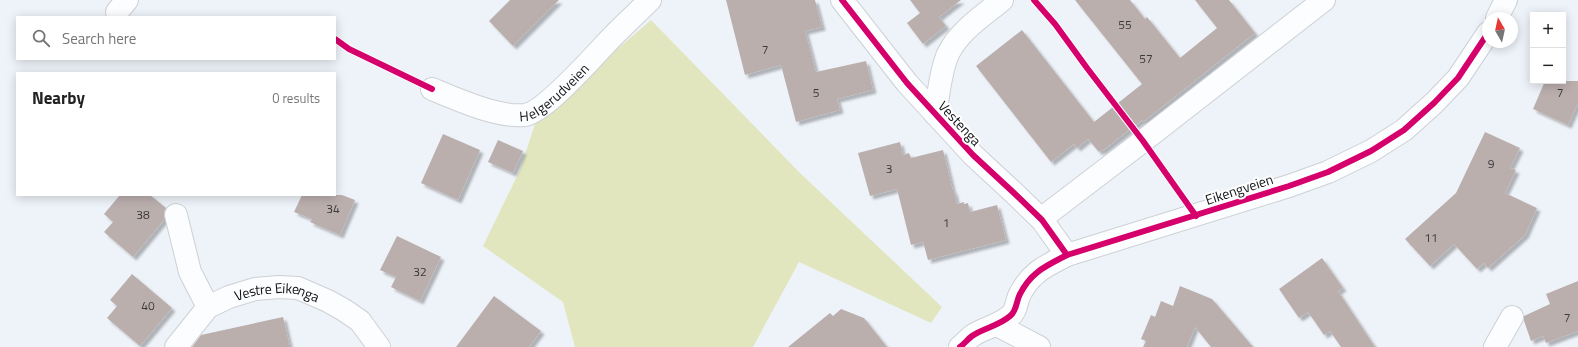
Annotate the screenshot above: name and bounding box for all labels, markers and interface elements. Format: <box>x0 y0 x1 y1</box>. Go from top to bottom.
north arrow <box>1482 12 1518 48</box>
map controls <box>1530 12 1566 84</box>
button: + <box>1530 12 1566 48</box>
house number: 55 <box>1118 15 1132 34</box>
search box <box>16 16 336 60</box>
icon: search <box>30 27 52 49</box>
text: Search here <box>62 27 136 50</box>
house number: 7 <box>762 40 768 59</box>
button: − <box>1530 48 1566 84</box>
house number: 57 <box>1139 49 1153 68</box>
street label: Helgerudveien <box>518 58 593 126</box>
house number: 5 <box>813 83 820 102</box>
house number: 7 <box>1557 83 1563 102</box>
text: Nearby <box>32 85 85 111</box>
text: 0 results <box>272 88 320 108</box>
street label: Vestenga <box>934 96 986 150</box>
house number: 9 <box>1488 154 1495 173</box>
house number: 3 <box>886 159 892 178</box>
street label: Eikengveien <box>1202 168 1276 210</box>
house number: 34 <box>326 199 340 218</box>
house number: 38 <box>136 205 150 224</box>
house number: 1 <box>943 213 949 232</box>
house number: 11 <box>1424 228 1438 247</box>
house number: 32 <box>413 262 427 281</box>
street label: Vestre Eikenga <box>232 276 323 307</box>
house number: 40 <box>141 296 155 315</box>
house number: 7 <box>1564 308 1570 327</box>

